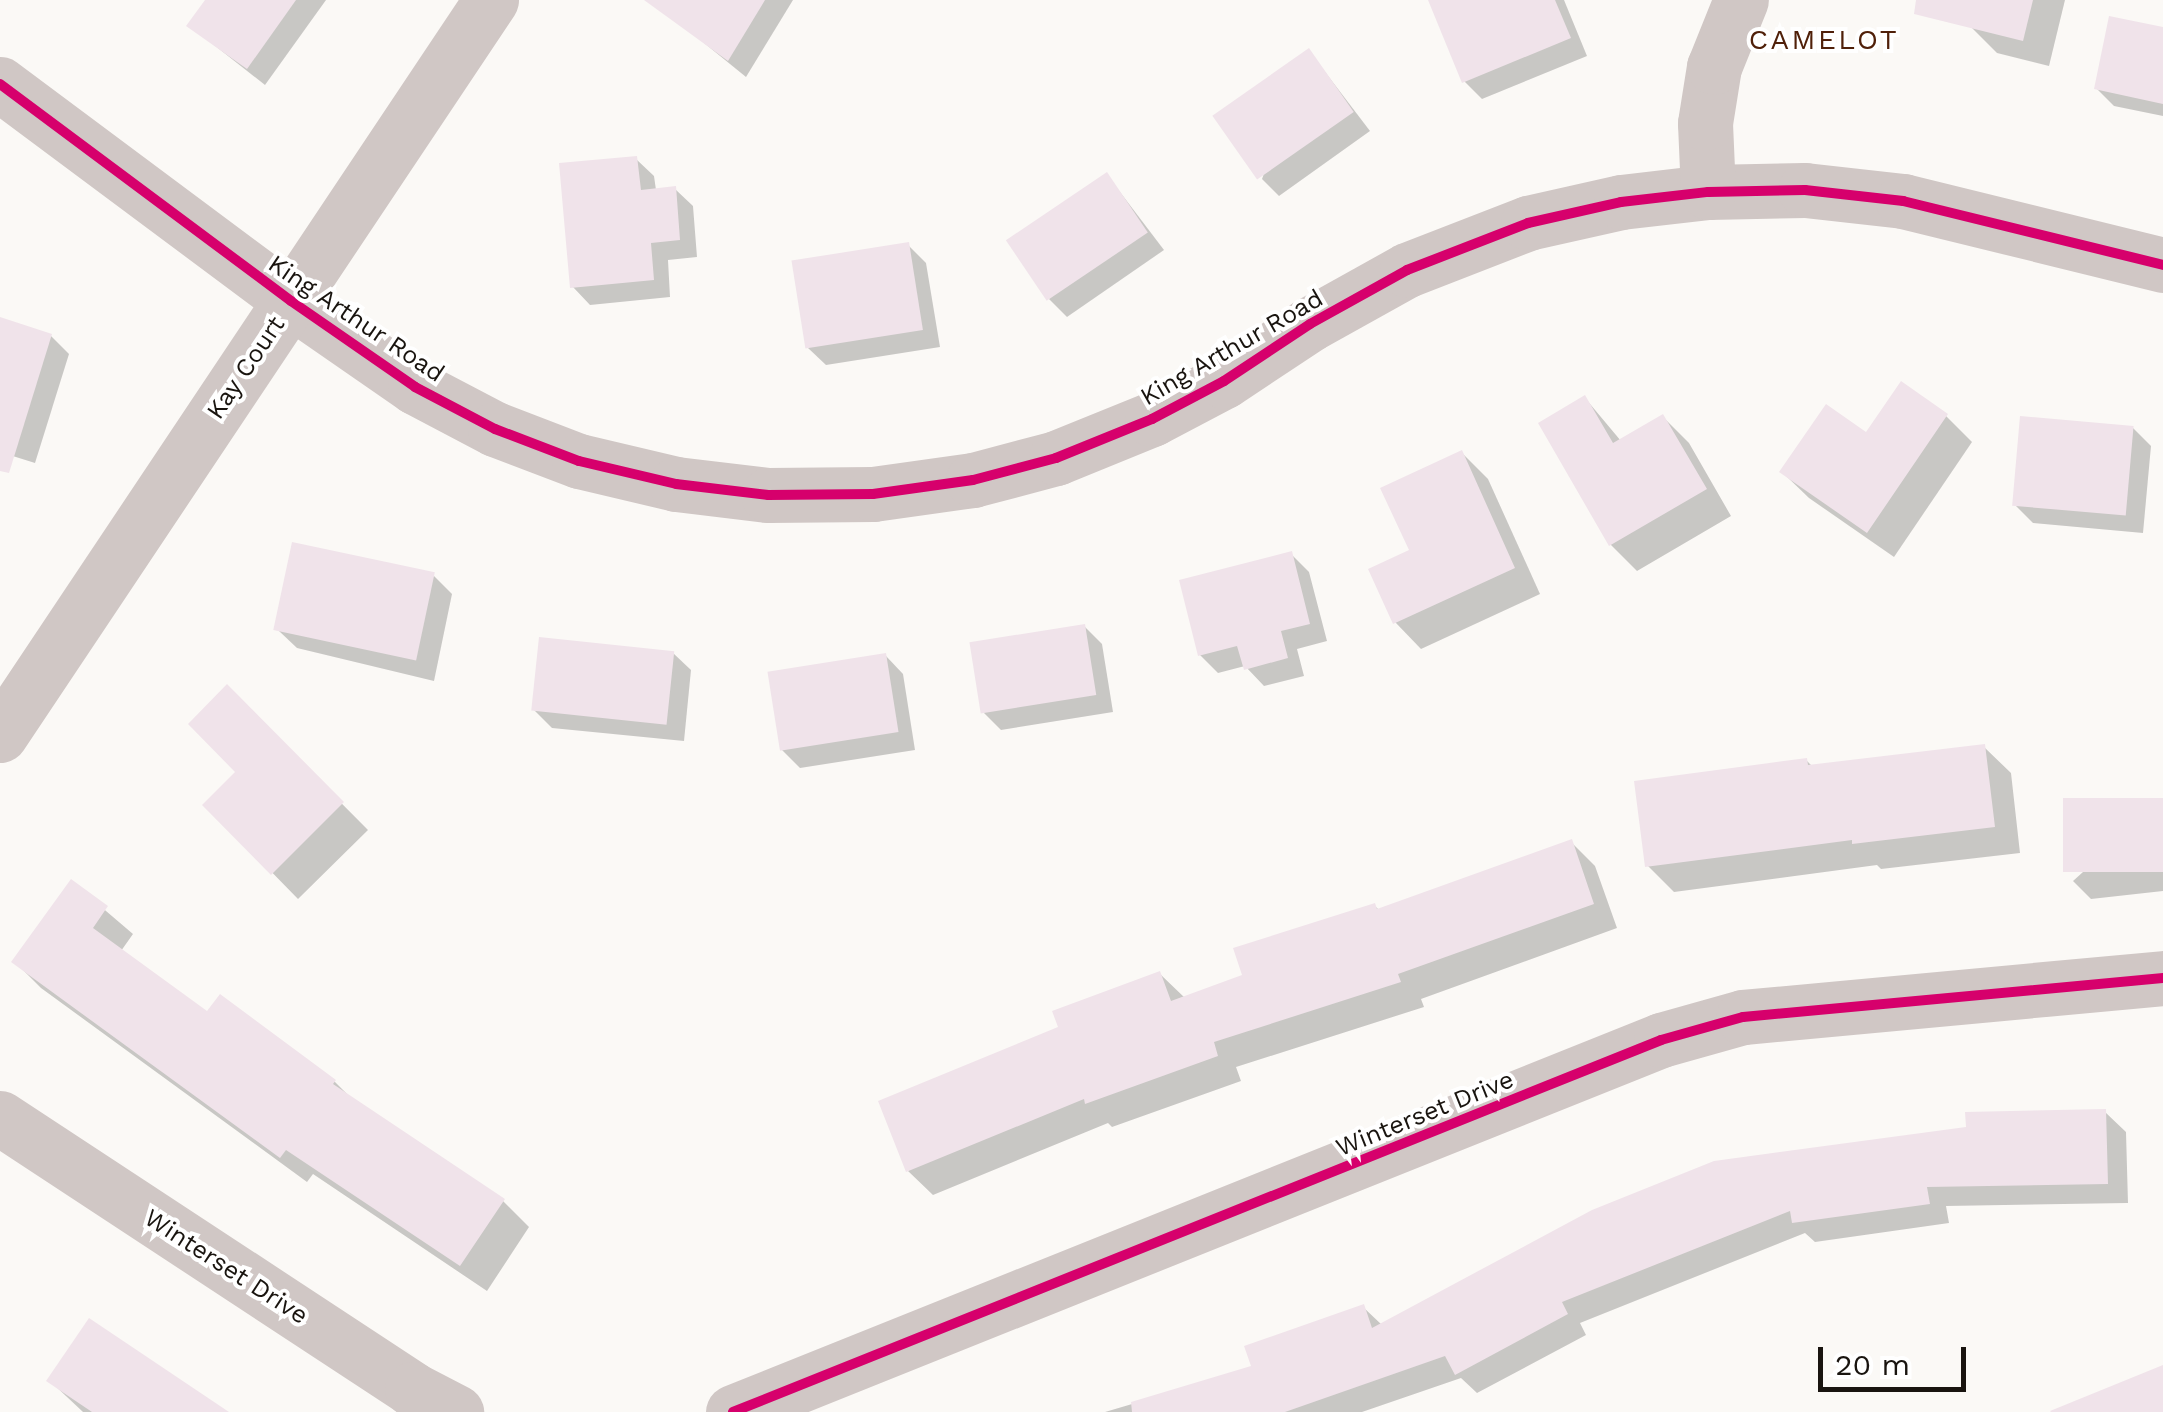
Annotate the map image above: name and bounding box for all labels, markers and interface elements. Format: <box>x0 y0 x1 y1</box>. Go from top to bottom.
district label: CAMELOT <box>1749 23 1899 57</box>
street label: King Arthur Road <box>262 249 450 389</box>
street label: King Arthur Road <box>1135 283 1329 413</box>
street label: Kay Court <box>200 311 292 425</box>
street label: Winterset Drive <box>1332 1065 1518 1163</box>
street label: Winterset Drive <box>139 1203 313 1331</box>
scale bar <box>1823 1327 1970 1389</box>
text: 20 m <box>1835 1347 1910 1382</box>

